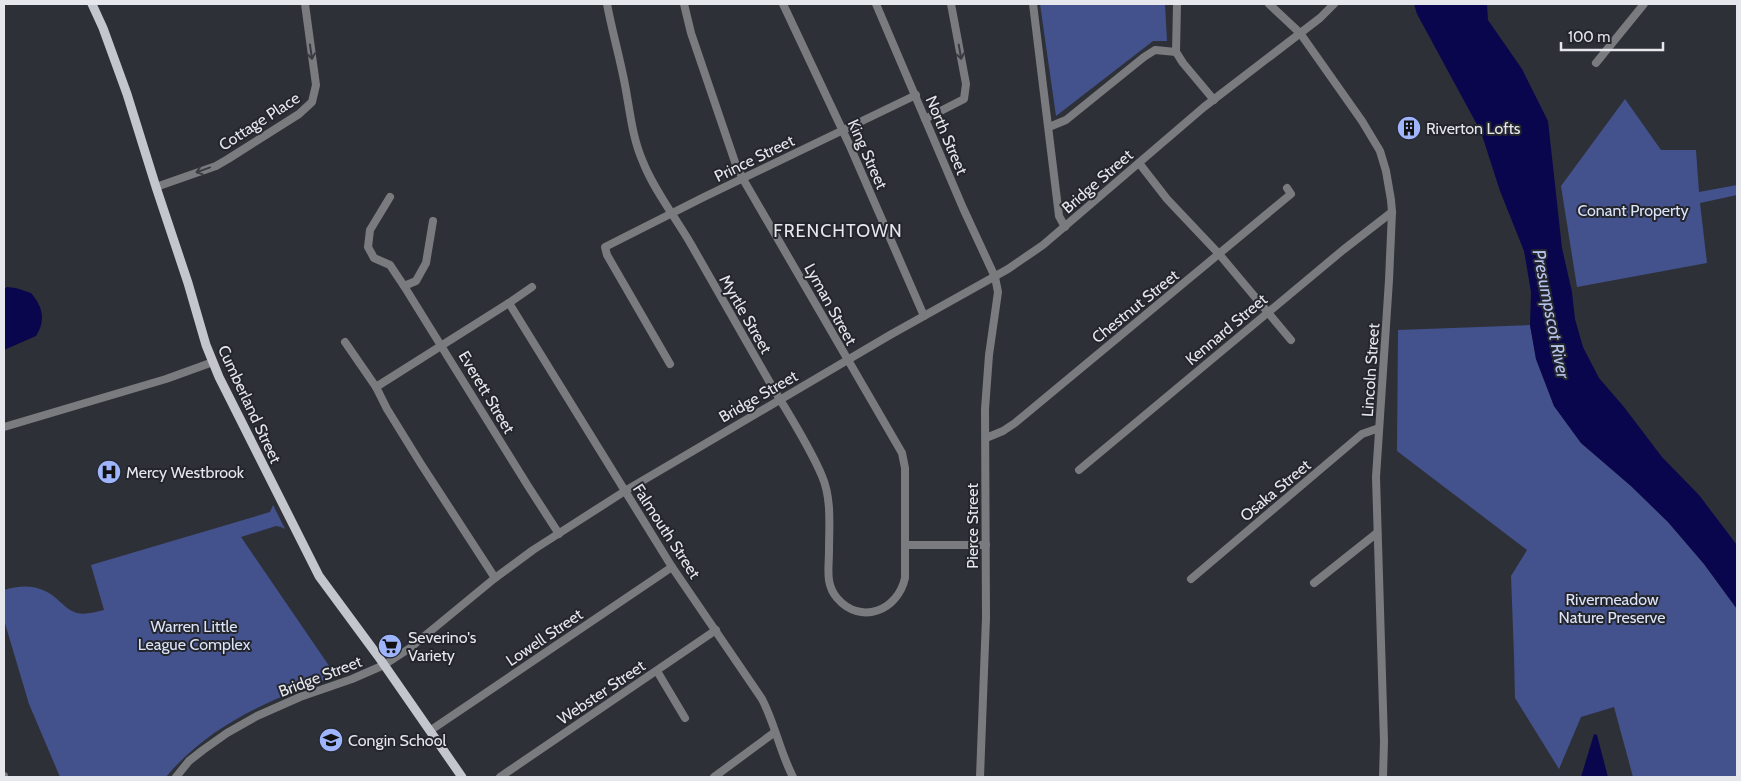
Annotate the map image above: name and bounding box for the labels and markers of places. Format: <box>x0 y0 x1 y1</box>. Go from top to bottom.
building icon: Riverton Lofts <box>1396 115 1422 141</box>
place label: Riverton Lofts <box>1426 119 1521 138</box>
hospital icon: Mercy Westbrook <box>96 459 122 485</box>
place label: Mercy Westbrook <box>126 463 245 482</box>
place label: Severino's Variety <box>408 628 477 665</box>
supermarket icon: Severino's Variety <box>377 633 403 659</box>
school or university icon: Congin School <box>318 727 344 753</box>
place label: Congin School <box>348 731 446 750</box>

